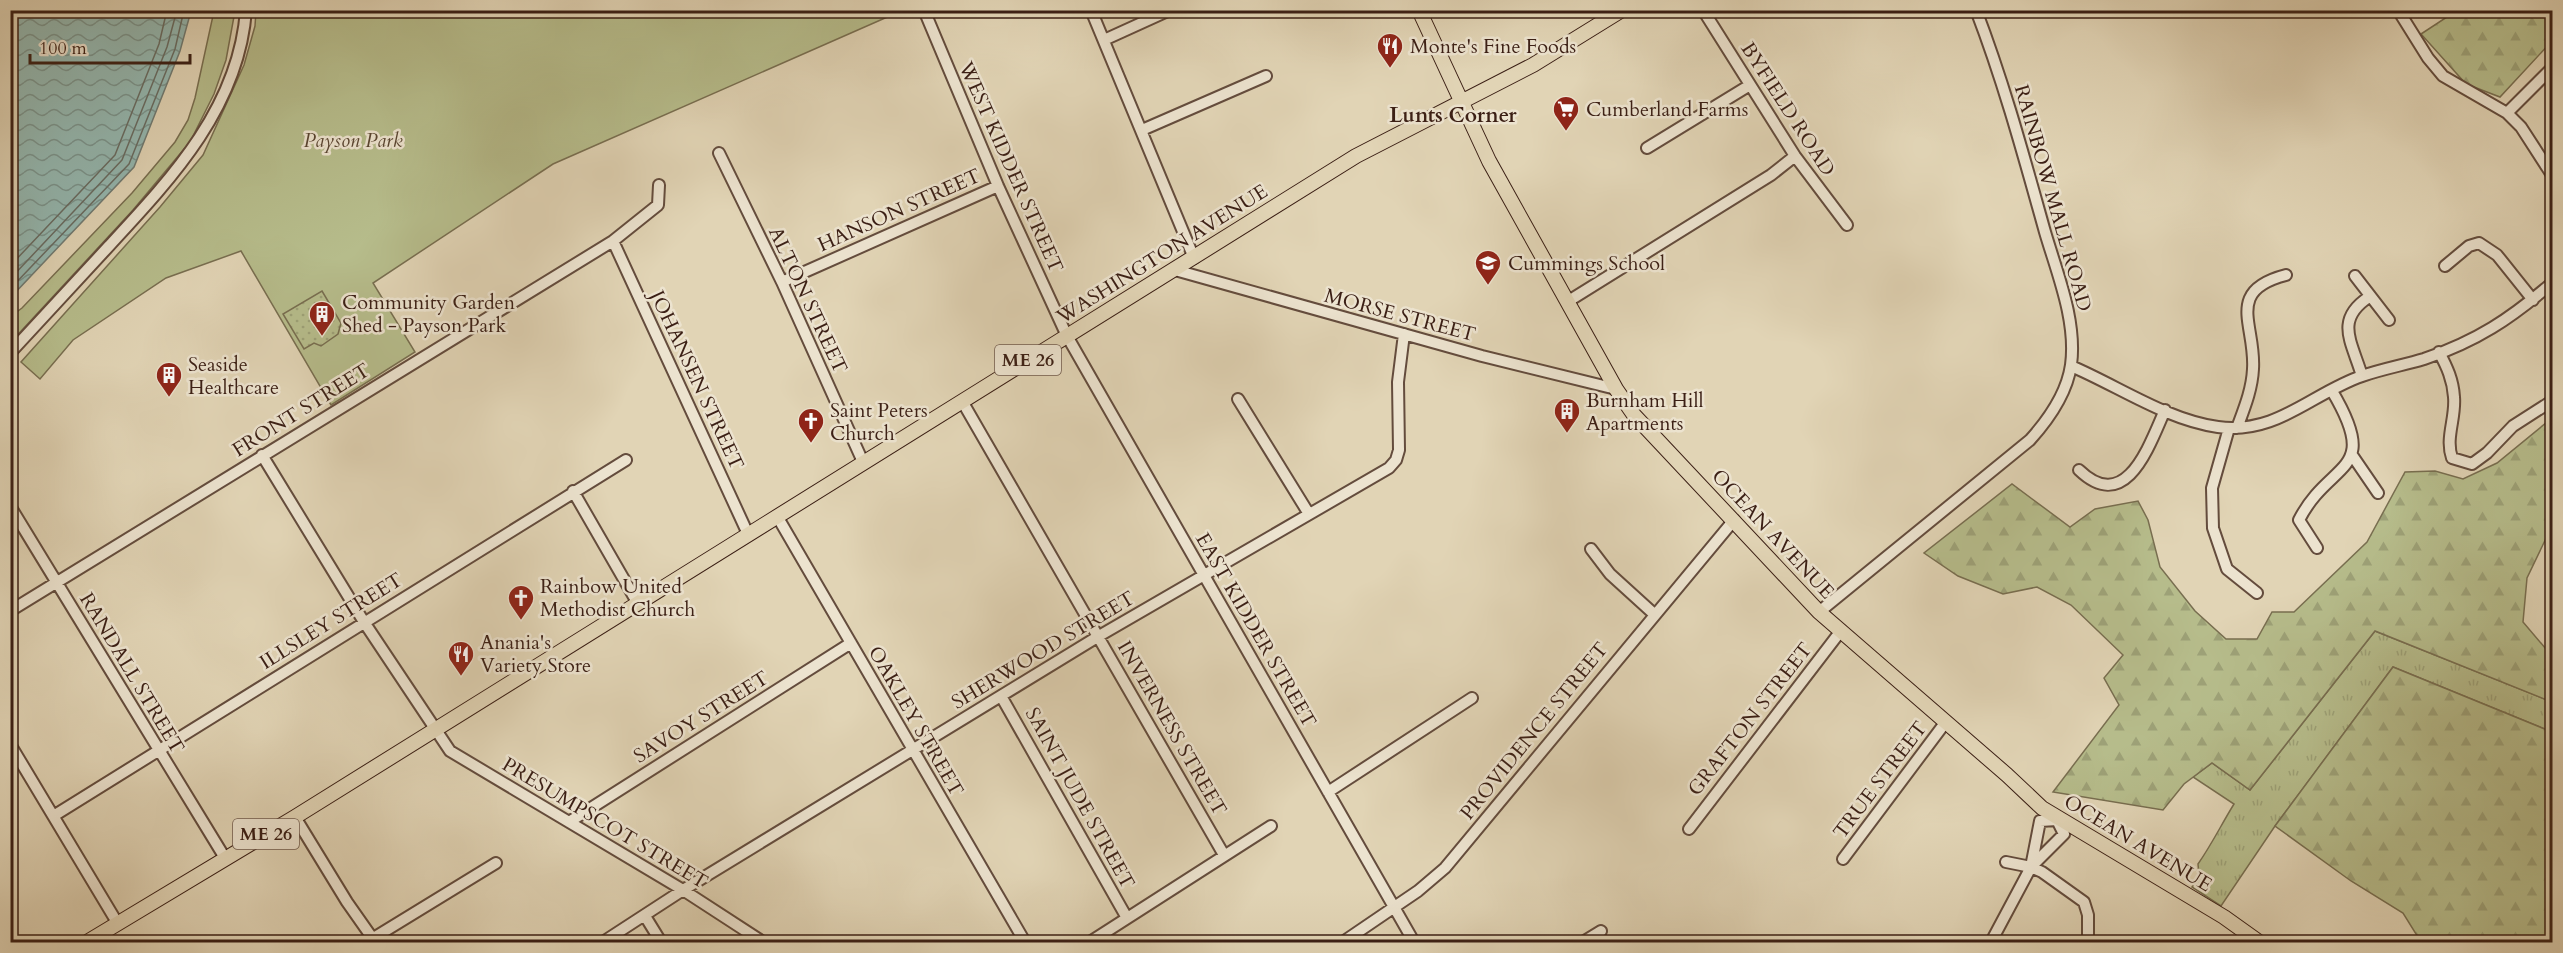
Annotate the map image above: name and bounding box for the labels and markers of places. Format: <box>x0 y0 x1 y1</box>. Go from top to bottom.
restaurant icon: Monte's Fine Foods <box>1375 31 1405 69</box>
place label: Monte's Fine Foods <box>1410 33 1576 60</box>
supermarket icon: Cumberland Farms <box>1551 94 1581 132</box>
place label: Cumberland Farms <box>1586 96 1748 123</box>
school or university icon: Cummings School <box>1473 248 1503 286</box>
place label: Cummings School <box>1508 250 1665 277</box>
place label: Community Garden Shed - Payson Park <box>342 289 516 339</box>
building icon: Community Garden Shed - Payson Park <box>307 299 337 337</box>
place label: Seaside Healthcare <box>188 351 279 401</box>
building icon: Seaside Healthcare <box>154 360 184 398</box>
place label: Burnham Hill Apartments <box>1586 387 1704 437</box>
building icon: Burnham Hill Apartments <box>1552 396 1582 434</box>
place label: Saint Peters Church <box>830 397 928 447</box>
church icon: Saint Peters Church <box>796 406 826 444</box>
place label: Rainbow United Methodist Church <box>540 573 695 623</box>
church icon: Rainbow United Methodist Church <box>506 583 536 621</box>
place label: Anania's Variety Store <box>480 629 591 679</box>
restaurant icon: Anania's Variety Store <box>446 639 476 677</box>

